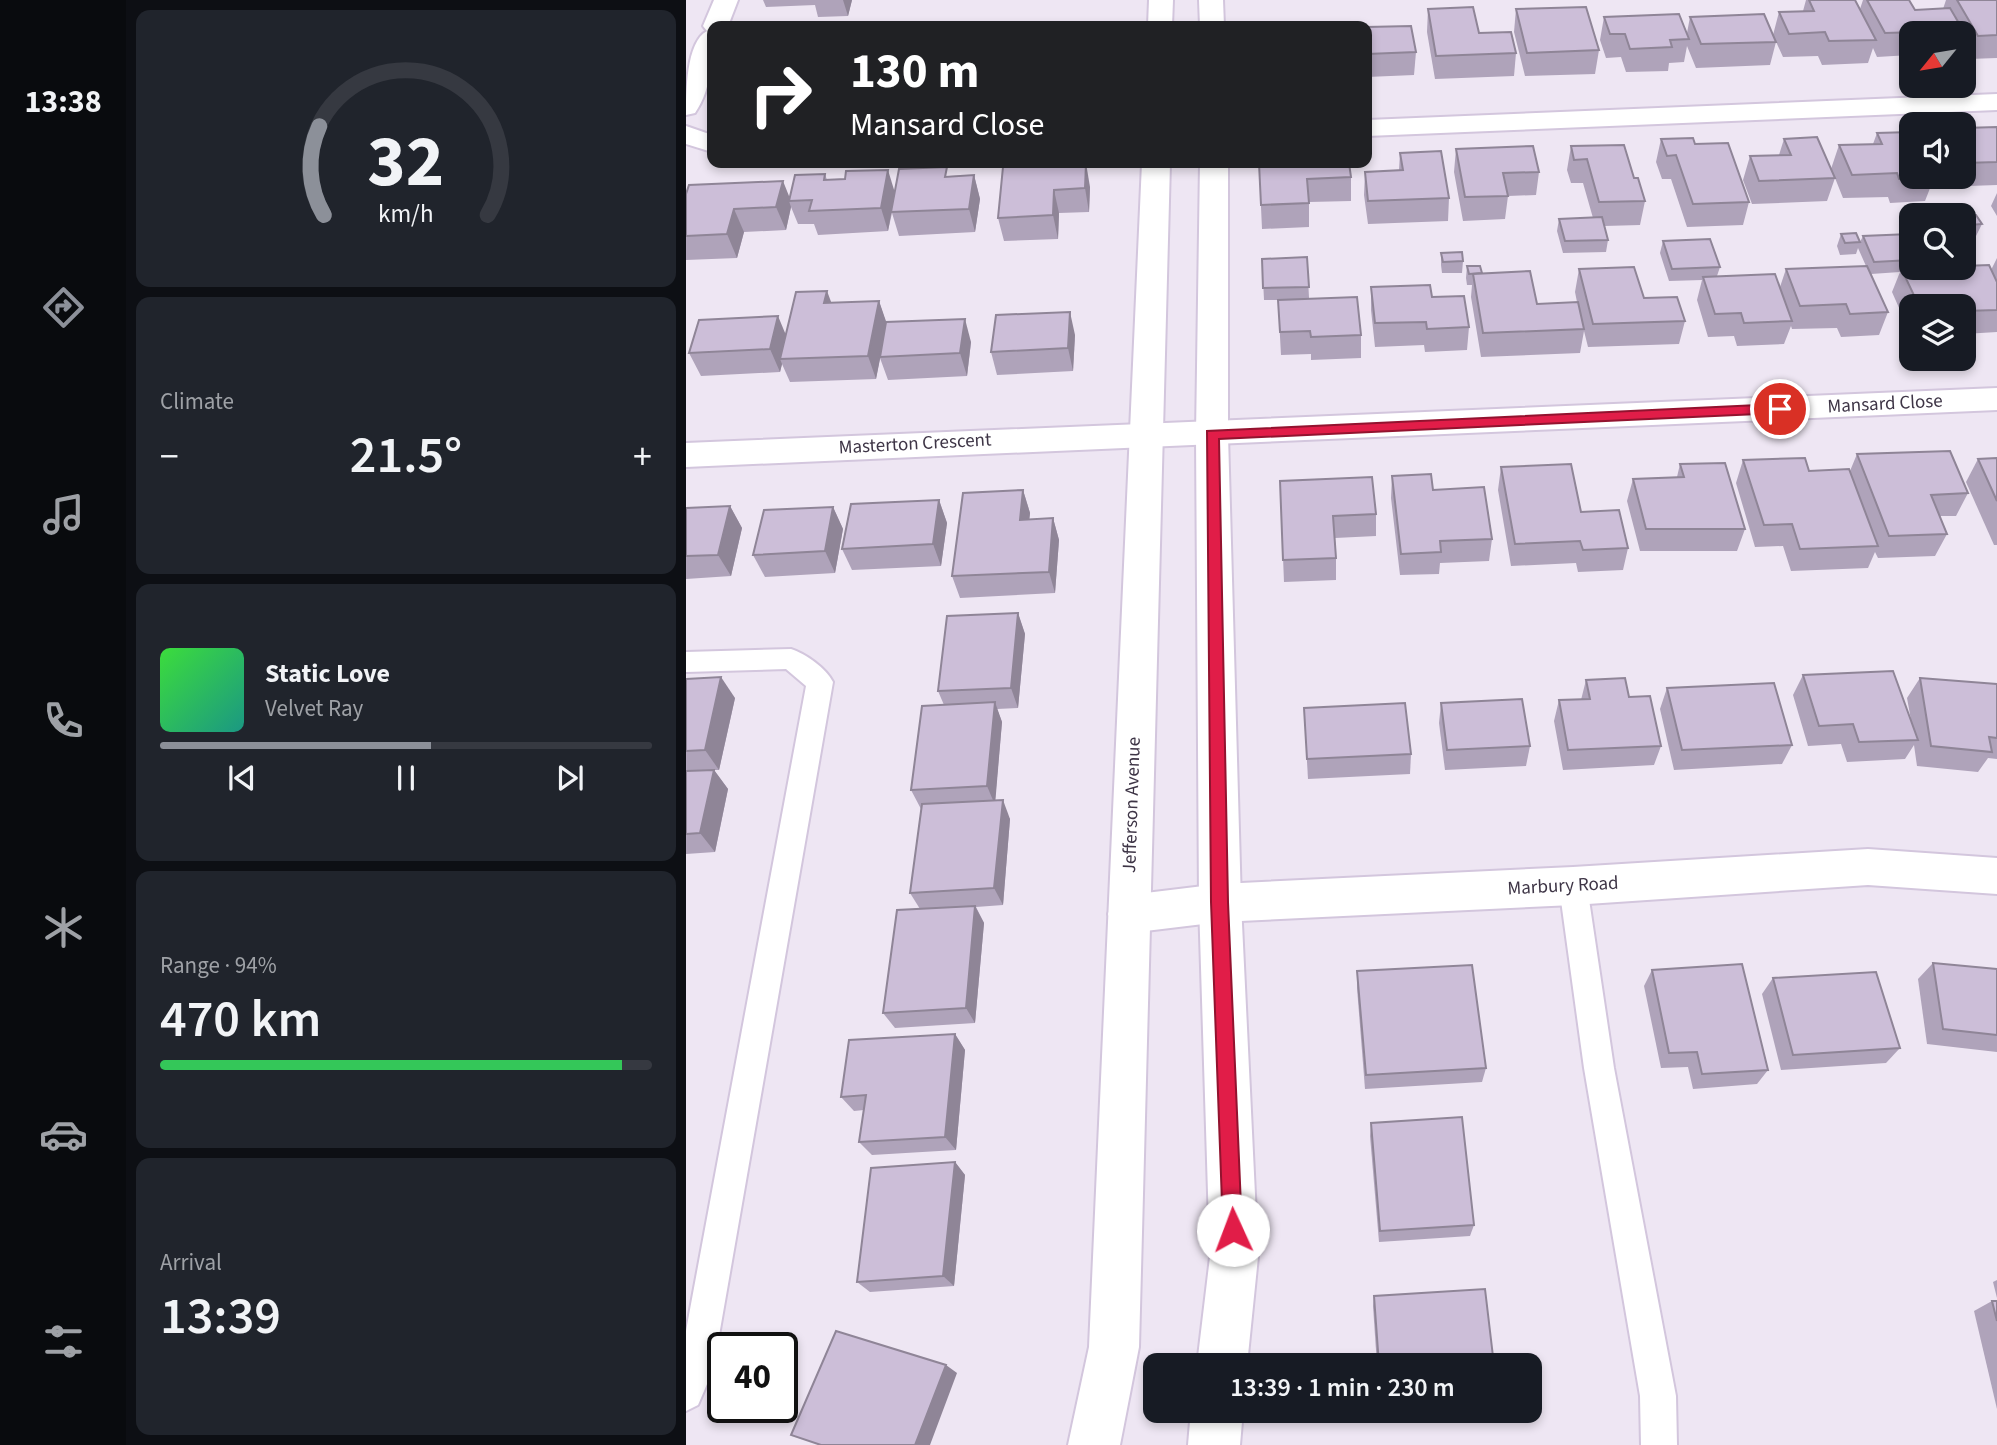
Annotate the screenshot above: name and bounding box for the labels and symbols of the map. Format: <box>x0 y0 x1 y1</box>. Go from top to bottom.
north arrow <box>1899 21 1976 98</box>
pin <box>1750 379 1810 439</box>
street label: Mansard Close <box>1827 387 1943 421</box>
street label: Masterton Crescent <box>838 426 993 461</box>
street label: Jefferson Avenue <box>1116 736 1148 874</box>
street label: Marbury Road <box>1507 870 1619 902</box>
position arrow <box>1196 1193 1270 1267</box>
speed limit sign: 40 <box>707 1332 798 1423</box>

